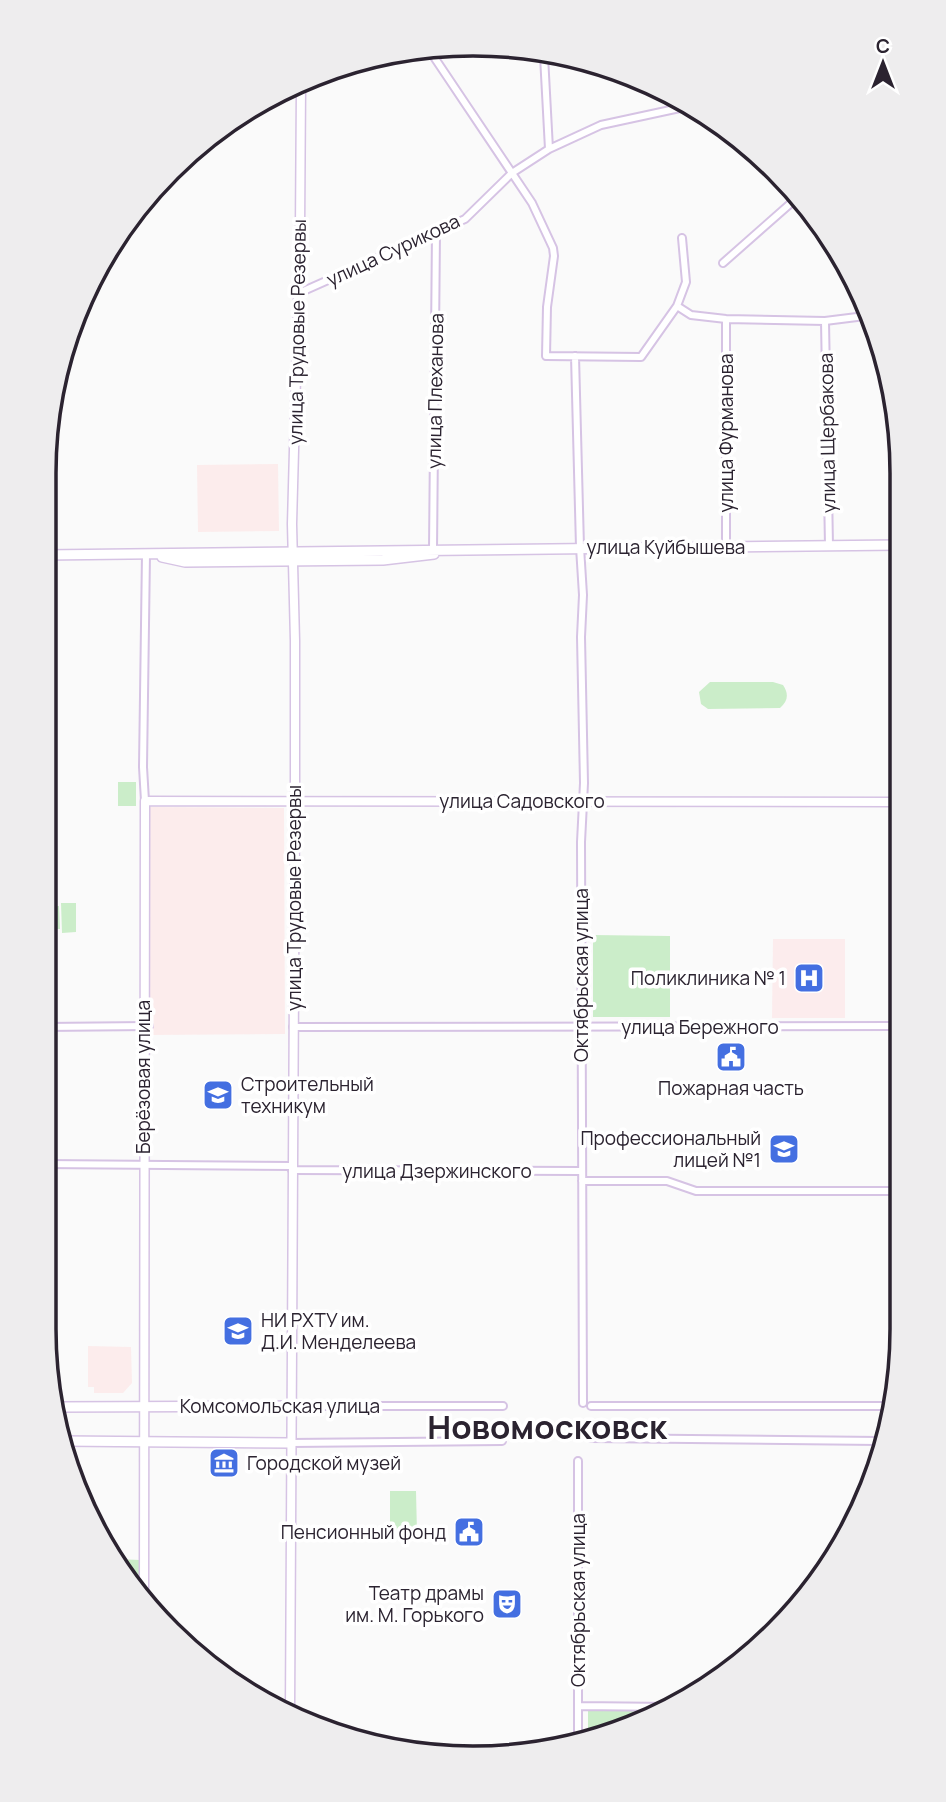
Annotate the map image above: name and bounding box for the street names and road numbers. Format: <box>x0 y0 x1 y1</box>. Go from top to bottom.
street label: улица Сурикова <box>322 208 464 292</box>
street label: улица Трудовые Резервы <box>282 219 312 445</box>
street label: улица Плеханова <box>421 313 449 469</box>
street label: улица Фурманова <box>713 353 739 513</box>
street label: улица Щербакова <box>813 353 841 513</box>
street label: улица Куйбышева <box>587 534 745 560</box>
street label: улица Трудовые Резервы <box>281 785 307 1011</box>
street label: улица Садовского <box>439 788 605 814</box>
street label: Октябрьская улица <box>568 888 594 1062</box>
street label: Берёзовая улица <box>130 1000 156 1154</box>
street label: улица Бережного <box>621 1014 779 1040</box>
street label: улица Дзержинского <box>342 1158 532 1184</box>
street label: Комсомольская улица <box>180 1393 380 1419</box>
street label: Октябрьская улица <box>565 1513 591 1687</box>

